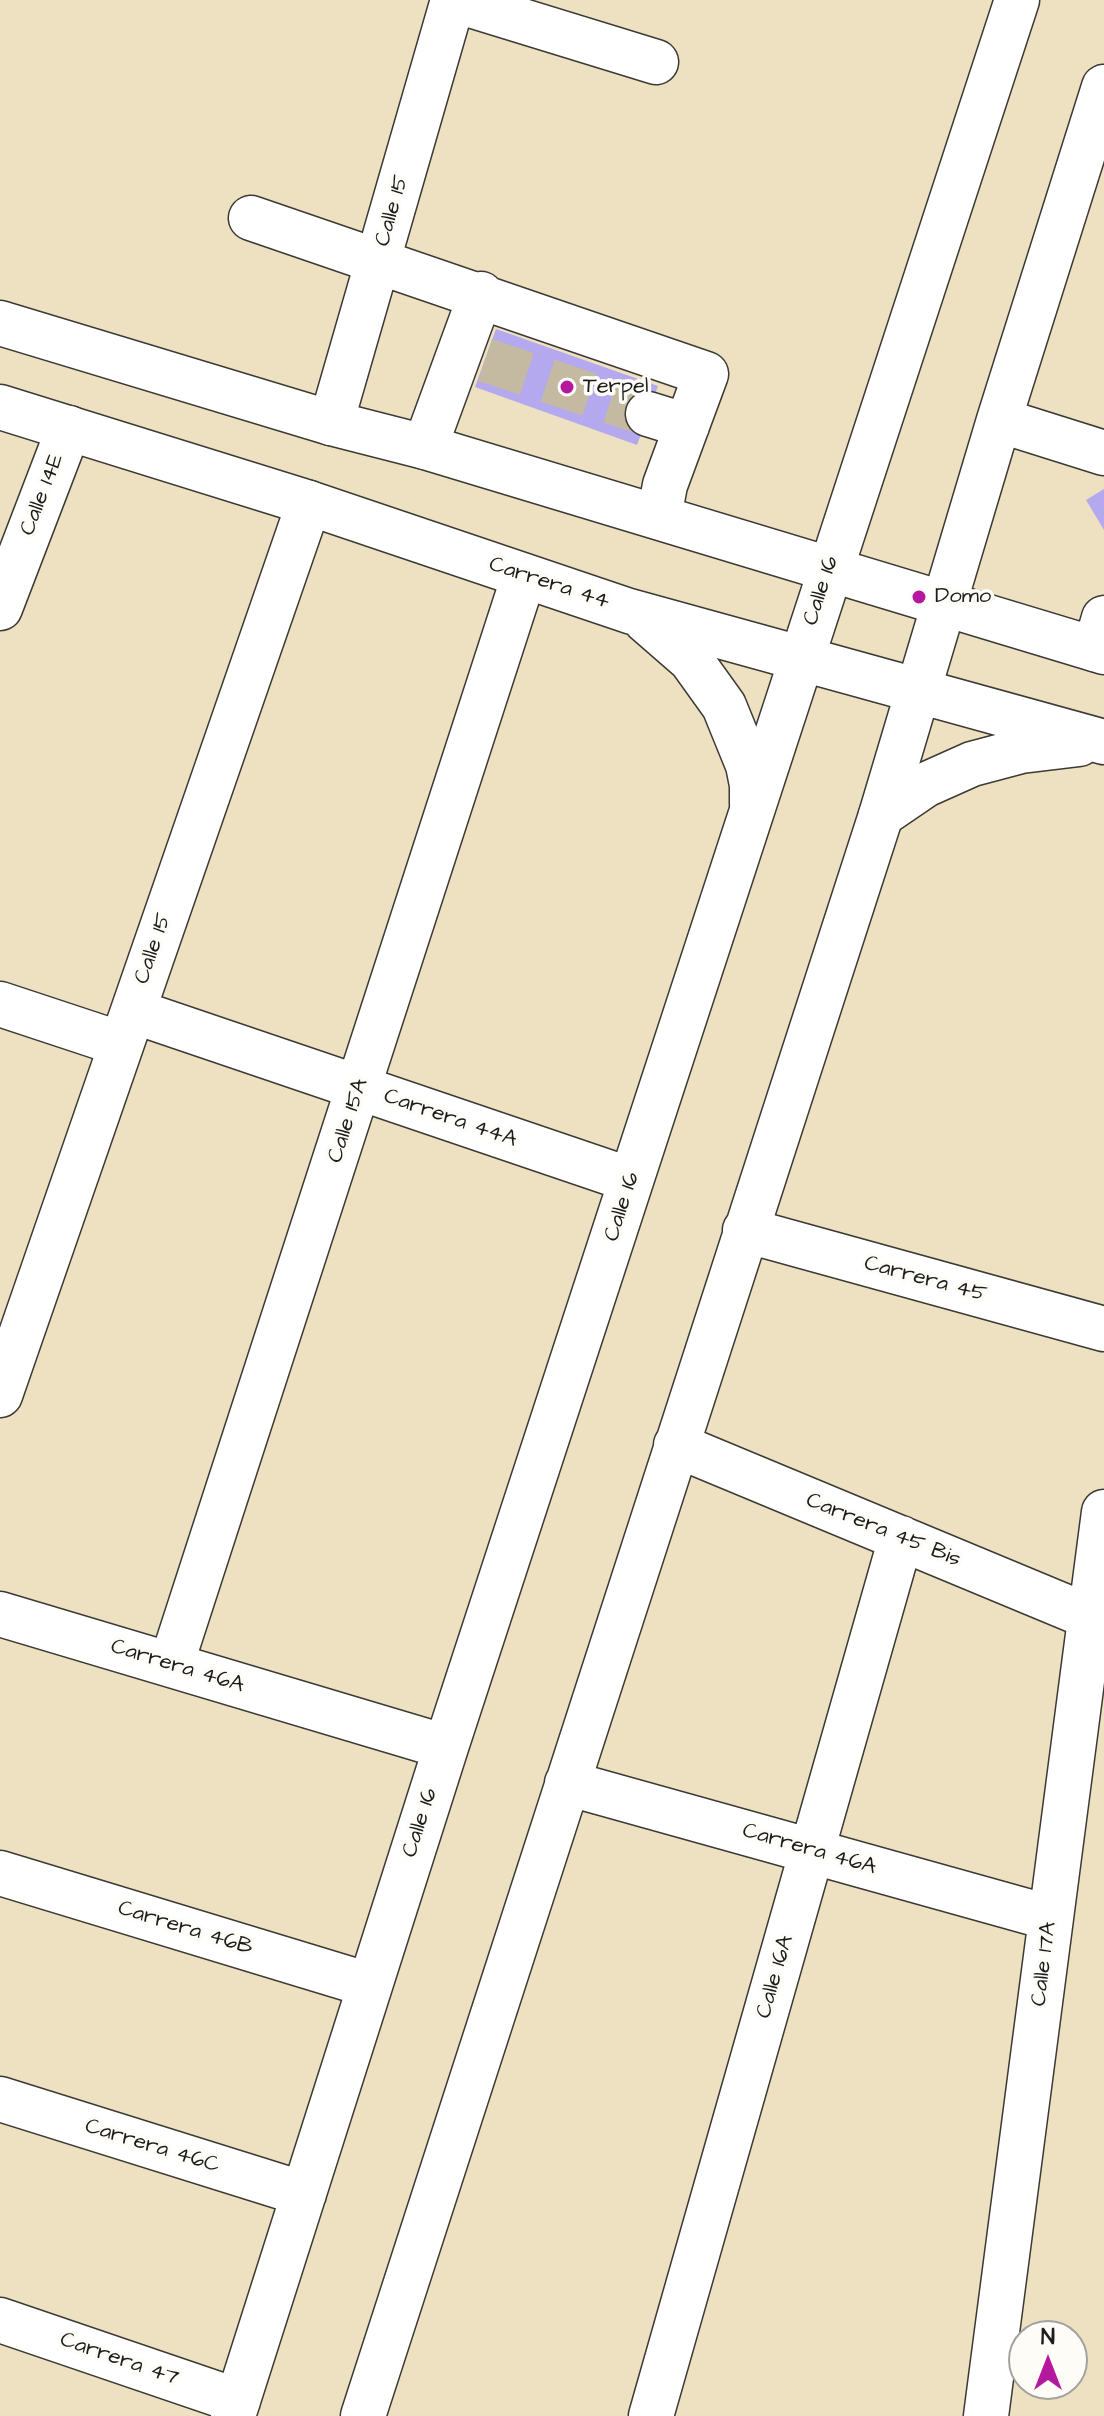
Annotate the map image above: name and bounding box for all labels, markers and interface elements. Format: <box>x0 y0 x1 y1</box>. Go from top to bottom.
street label: Calle 15 <box>370 172 416 250</box>
place label: Terpel <box>583 374 648 400</box>
marker: Terpel <box>558 378 576 396</box>
street label: Calle 14E <box>15 450 71 540</box>
street label: Carrera 44 <box>485 552 613 616</box>
street label: Calle 16 <box>798 553 846 629</box>
place label: Domo <box>935 584 991 610</box>
marker: Domo <box>910 588 928 606</box>
street label: Calle 15 <box>130 910 178 988</box>
street label: Calle 15A <box>323 1076 375 1166</box>
street label: Carrera 44A <box>380 1084 520 1154</box>
street label: Calle 16 <box>599 1169 647 1245</box>
street label: Carrera 45 <box>861 1251 989 1309</box>
street label: Carrera 45 Bis <box>802 1488 964 1574</box>
street label: Carrera 46A <box>107 1634 247 1700</box>
street label: Calle 16 <box>397 1785 445 1861</box>
street label: Carrera 46A <box>739 1818 879 1882</box>
street label: Carrera 46B <box>114 1896 256 1962</box>
street label: Calle 17A <box>1027 1920 1063 2008</box>
street label: Calle 16A <box>752 1932 800 2022</box>
street label: Carrera 46C <box>81 2114 223 2180</box>
north arrow <box>1008 2320 1088 2400</box>
text: N <box>1041 2322 1055 2353</box>
street label: Carrera 47 <box>56 2327 182 2393</box>

